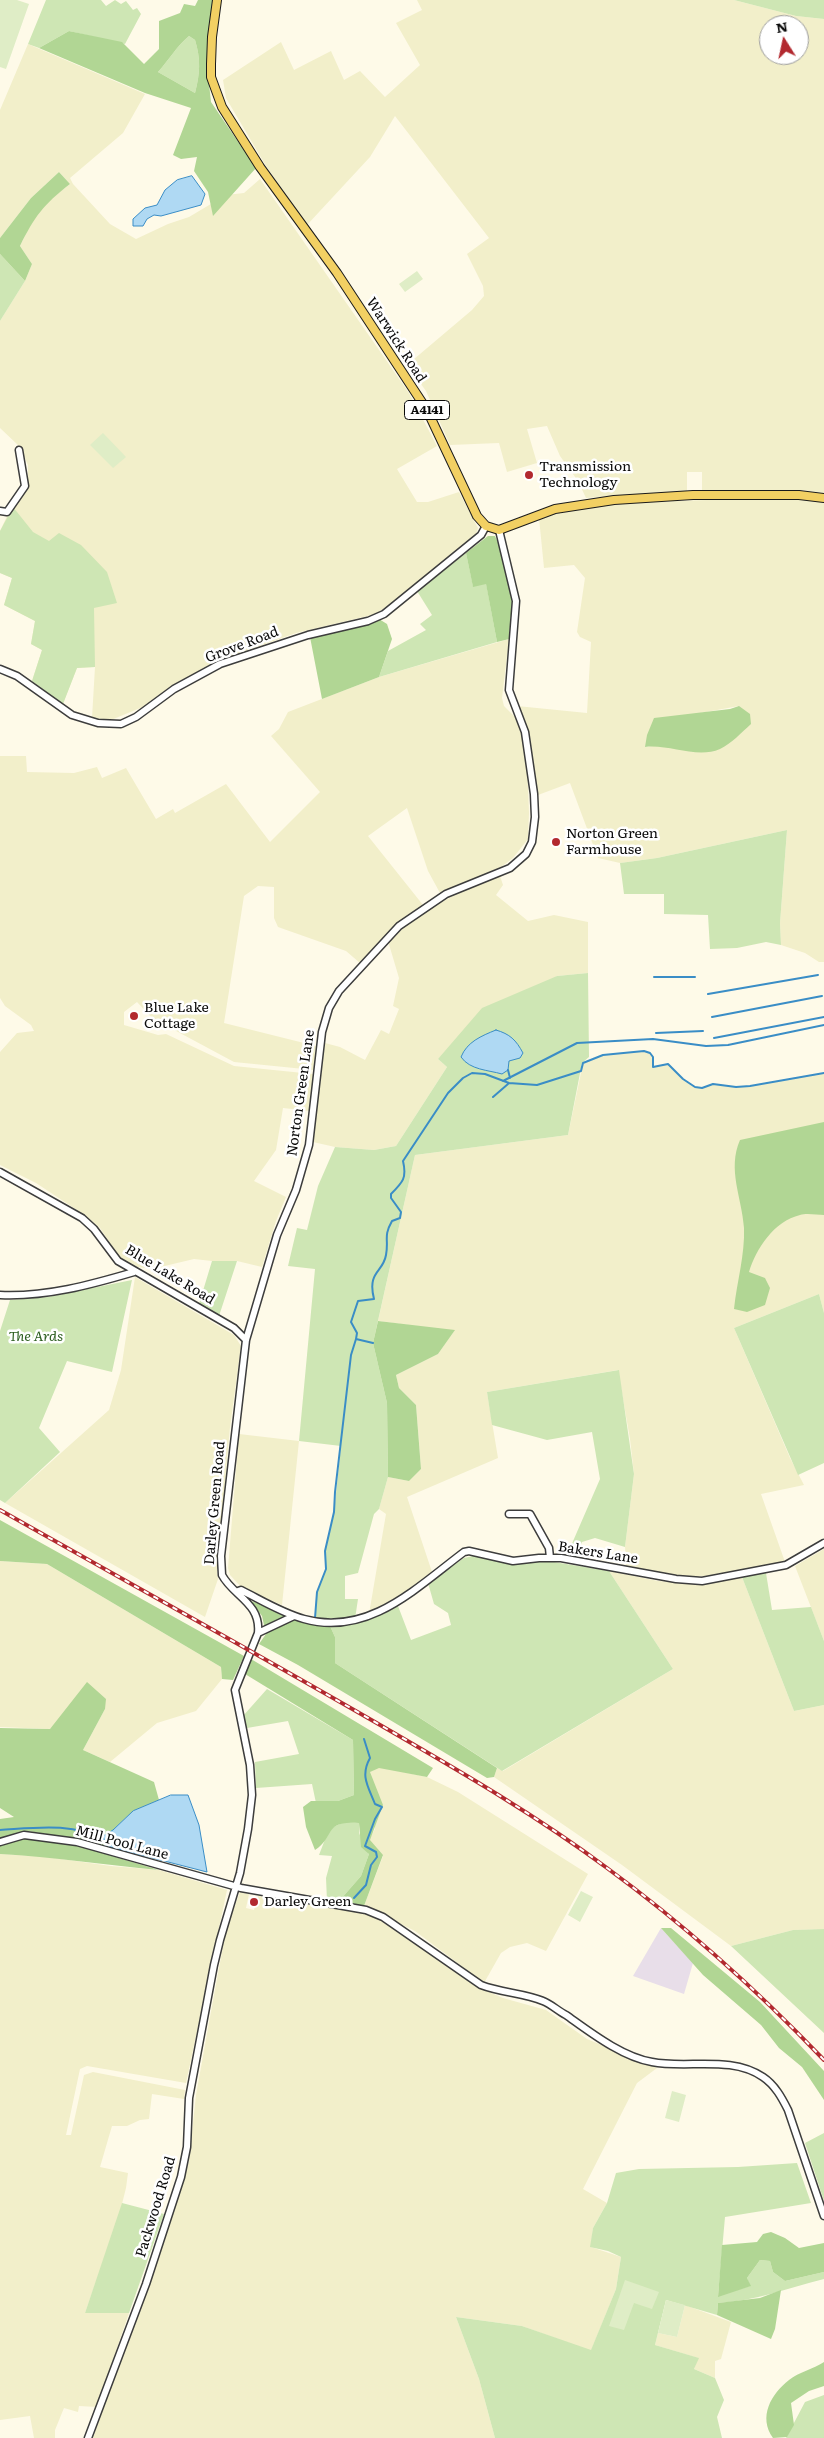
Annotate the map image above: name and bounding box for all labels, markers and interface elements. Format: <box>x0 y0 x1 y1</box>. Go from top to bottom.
north arrow <box>759 15 809 65</box>
text: N <box>774 15 789 37</box>
street label: Warwick Road <box>362 294 430 386</box>
road number: A4141 <box>404 400 450 420</box>
place label: Transmission Technology <box>539 459 631 492</box>
marker: Transmission Technology <box>523 469 535 481</box>
street label: Grove Road <box>203 623 281 667</box>
place label: Norton Green Farmhouse <box>566 826 658 859</box>
marker: Norton Green Farmhouse <box>550 836 562 848</box>
place label: Blue Lake Cottage <box>144 1000 209 1032</box>
marker: Blue Lake Cottage <box>128 1010 140 1022</box>
street label: Norton Green Lane <box>284 1029 318 1157</box>
street label: Blue Lake Road <box>122 1242 218 1308</box>
park label: The Ards <box>9 1329 63 1345</box>
street label: Darley Green Road <box>201 1440 229 1566</box>
street label: Bakers Lane <box>557 1538 639 1568</box>
street label: Mill Pool Lane <box>74 1823 170 1863</box>
place label: Darley Green <box>264 1894 352 1910</box>
marker: Darley Green <box>248 1896 260 1908</box>
street label: Packwood Road <box>133 2154 179 2260</box>

